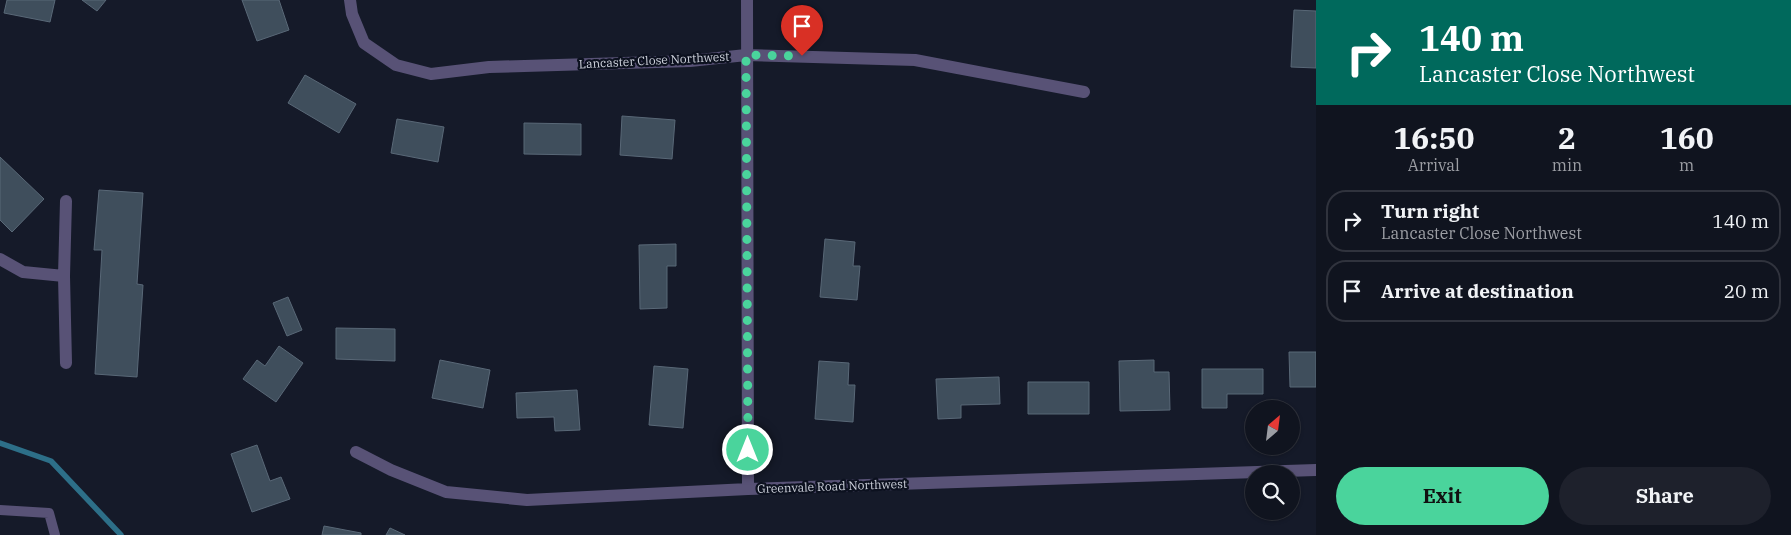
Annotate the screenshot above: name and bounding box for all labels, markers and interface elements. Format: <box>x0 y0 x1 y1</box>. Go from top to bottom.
pin <box>781 5 823 56</box>
icon: arrive <box>788 12 816 40</box>
text: 140 m <box>1419 15 1524 61</box>
icon: right <box>1336 20 1401 85</box>
street label: Lancaster Close Northwest <box>578 49 730 71</box>
text: Lancaster Close Northwest <box>1419 59 1695 88</box>
text: 16:50 <box>1393 118 1474 157</box>
text: 2 <box>1558 118 1576 157</box>
text: 160 <box>1660 118 1714 157</box>
text: Arrival <box>1408 155 1460 175</box>
text: min <box>1552 155 1582 175</box>
text: m <box>1679 155 1694 175</box>
text: Turn right <box>1381 199 1479 223</box>
icon: right <box>1338 207 1366 235</box>
text: 140 m <box>1712 209 1769 233</box>
text: Lancaster Close Northwest <box>1381 223 1582 243</box>
icon: arrive <box>1338 277 1366 305</box>
text: Arrive at destination <box>1381 279 1574 303</box>
text: 20 m <box>1724 279 1769 303</box>
north arrow <box>1245 400 1300 455</box>
map controls <box>1245 400 1300 520</box>
position arrow <box>721 423 773 475</box>
button: search <box>1245 465 1300 520</box>
button: Exit <box>1336 467 1549 525</box>
button: Share <box>1559 467 1771 525</box>
street label: Greenvale Road Northwest <box>757 476 907 496</box>

